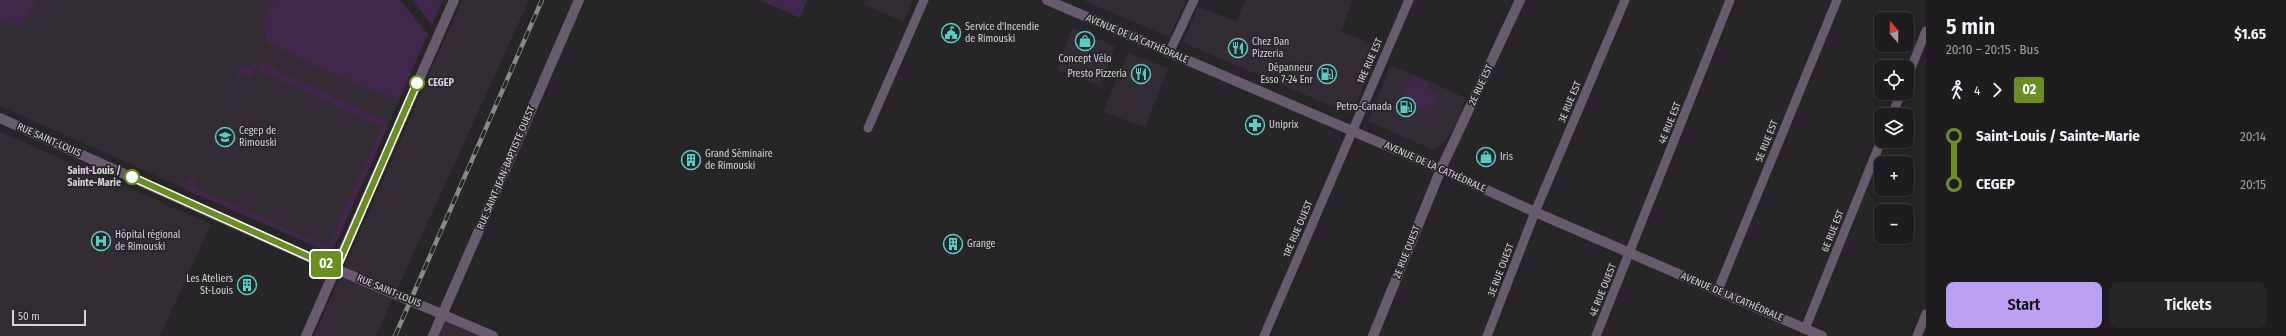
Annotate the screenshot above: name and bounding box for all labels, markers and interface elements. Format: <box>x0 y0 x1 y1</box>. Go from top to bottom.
street label: AVENUE DE LA CATHÉDRALE <box>1084 10 1191 66</box>
north arrow <box>1874 12 1914 52</box>
map controls <box>1874 12 1914 244</box>
text: 5 min <box>1946 13 1995 40</box>
place label: Service d'Incendie de Rimouski <box>965 21 1039 45</box>
public building icon: Service d'Incendie de Rimouski <box>940 22 962 44</box>
text: $1.65 <box>2234 25 2266 43</box>
shop icon: Concept Vélo <box>1074 30 1096 52</box>
place label: Chez Dan Pizzeria <box>1252 36 1289 60</box>
street label: 1RE RUE EST <box>1355 36 1386 86</box>
restaurant icon: Chez Dan Pizzeria <box>1227 37 1249 59</box>
text: 20:10 – 20:15 · Bus <box>1946 42 2039 57</box>
place label: Concept Vélo <box>1058 53 1112 65</box>
button: locate <box>1874 60 1914 100</box>
place label: Dépanneur Esso 7-24 Enr <box>1260 62 1314 86</box>
street label: 2E RUE EST <box>1466 62 1496 107</box>
restaurant icon: Presto Pizzeria <box>1130 63 1152 85</box>
fuel station icon: Dépanneur Esso 7-24 Enr <box>1316 63 1338 85</box>
place label: Presto Pizzeria <box>1067 68 1127 80</box>
marker: CEGEP <box>409 75 425 91</box>
place label: CEGEP <box>428 77 454 89</box>
street label: 3E RUE EST <box>1556 79 1584 125</box>
icon: walk <box>1946 79 1968 101</box>
icon: forward <box>1986 79 2008 101</box>
text: 02 <box>2022 81 2036 98</box>
text: 4 <box>1974 83 1980 98</box>
fuel station icon: Petro-Canada <box>1395 96 1417 118</box>
street label: 4E RUE EST <box>1656 100 1684 146</box>
place label: Petro-Canada <box>1336 101 1392 113</box>
street label: RUE SAINT-JEAN-BAPTISTE OUEST <box>475 104 538 231</box>
button: layers <box>1874 108 1914 148</box>
pharmacy icon: Uniprix <box>1244 114 1266 136</box>
street label: 5E RUE EST <box>1753 118 1781 164</box>
place label: Uniprix <box>1269 119 1299 131</box>
street label: RUE SAINT-LOUIS <box>15 121 83 159</box>
place label: Cegep de Rimouski <box>239 125 277 149</box>
school or university icon: Cegep de Rimouski <box>214 126 236 148</box>
text: Saint-Louis / Sainte-Marie <box>1976 127 2140 145</box>
text: 20:14 <box>2240 129 2266 144</box>
street label: AVENUE DE LA CATHÉDRALE <box>1382 137 1489 195</box>
shop icon: Iris <box>1475 146 1497 168</box>
place label: Grand Séminaire de Rimouski <box>705 148 773 172</box>
building icon: Grand Séminaire de Rimouski <box>680 149 702 171</box>
place label: Iris <box>1500 151 1513 163</box>
button: + <box>1874 156 1914 196</box>
place label: Saint-Louis / Sainte-Marie <box>67 165 121 189</box>
marker: Saint-Louis / Sainte-Marie <box>124 169 140 185</box>
text: CEGEP <box>1976 175 2015 193</box>
text: 20:15 <box>2240 177 2266 192</box>
street label: 1RE RUE OUEST <box>1281 198 1316 259</box>
button: − <box>1874 204 1914 244</box>
street label: 6E RUE EST <box>1819 208 1847 254</box>
street label: 2E RUE OUEST <box>1391 224 1423 280</box>
place label: Hôpital régional de Rimouski <box>115 229 181 253</box>
hospital icon: Hôpital régional de Rimouski <box>90 230 112 252</box>
building icon: Grange <box>942 233 964 255</box>
place label: Grange <box>967 238 996 250</box>
street label: 3E RUE OUEST <box>1485 241 1517 298</box>
line badge: 02 <box>308 251 344 277</box>
text: 02 <box>319 255 333 272</box>
street label: 4E RUE OUEST <box>1587 261 1619 318</box>
street label: AVENUE DE LA CATHÉDRALE <box>1679 268 1786 324</box>
street label: RUE SAINT-LOUIS <box>355 272 423 310</box>
place label: Les Ateliers St-Louis <box>186 273 233 297</box>
building icon: Les Ateliers St-Louis <box>236 274 258 296</box>
button: Start <box>1946 282 2102 328</box>
button: Tickets <box>2110 282 2266 328</box>
scale bar <box>12 308 86 327</box>
text: 50 m <box>18 310 40 323</box>

